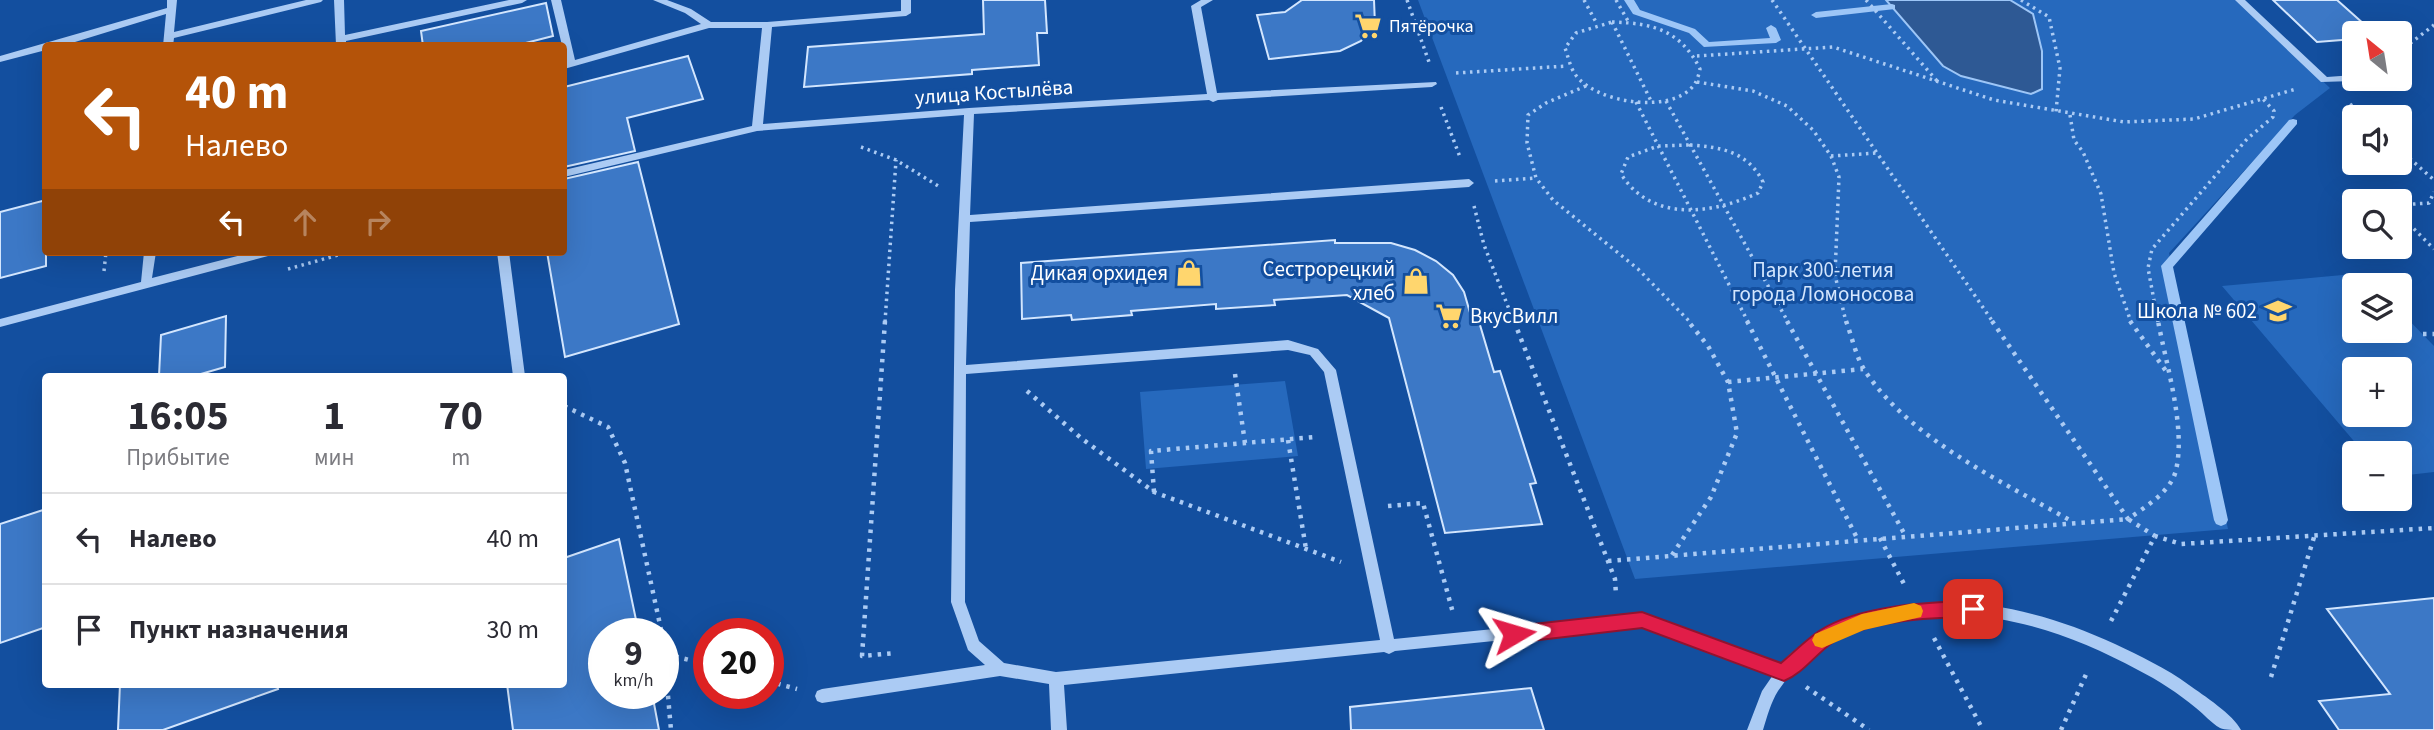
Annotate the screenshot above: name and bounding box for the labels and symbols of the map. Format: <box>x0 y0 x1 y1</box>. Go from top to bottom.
supermarket icon: Пятёрочка <box>1353 11 1383 41</box>
place label: Пятёрочка <box>1389 14 1474 39</box>
north arrow <box>2342 21 2412 91</box>
street label: улица Костылёва <box>914 72 1074 112</box>
place label: Сестрорецкий хлеб <box>1263 254 1395 308</box>
park label: Парк 300-летия города Ломоносова <box>1732 255 1914 309</box>
place label: Дикая орхидея <box>1031 258 1168 288</box>
shop icon: Дикая орхидея <box>1174 258 1204 288</box>
shop icon: Сестрорецкий хлеб <box>1401 266 1431 296</box>
place label: Школа № 602 <box>2137 296 2257 326</box>
school or university icon: Школа № 602 <box>2263 296 2293 326</box>
supermarket icon: ВкусВилл <box>1434 301 1464 331</box>
place label: ВкусВилл <box>1470 301 1558 331</box>
pin <box>1943 579 2003 639</box>
position arrow <box>1477 597 1551 671</box>
speed limit sign: 20 <box>693 618 784 709</box>

